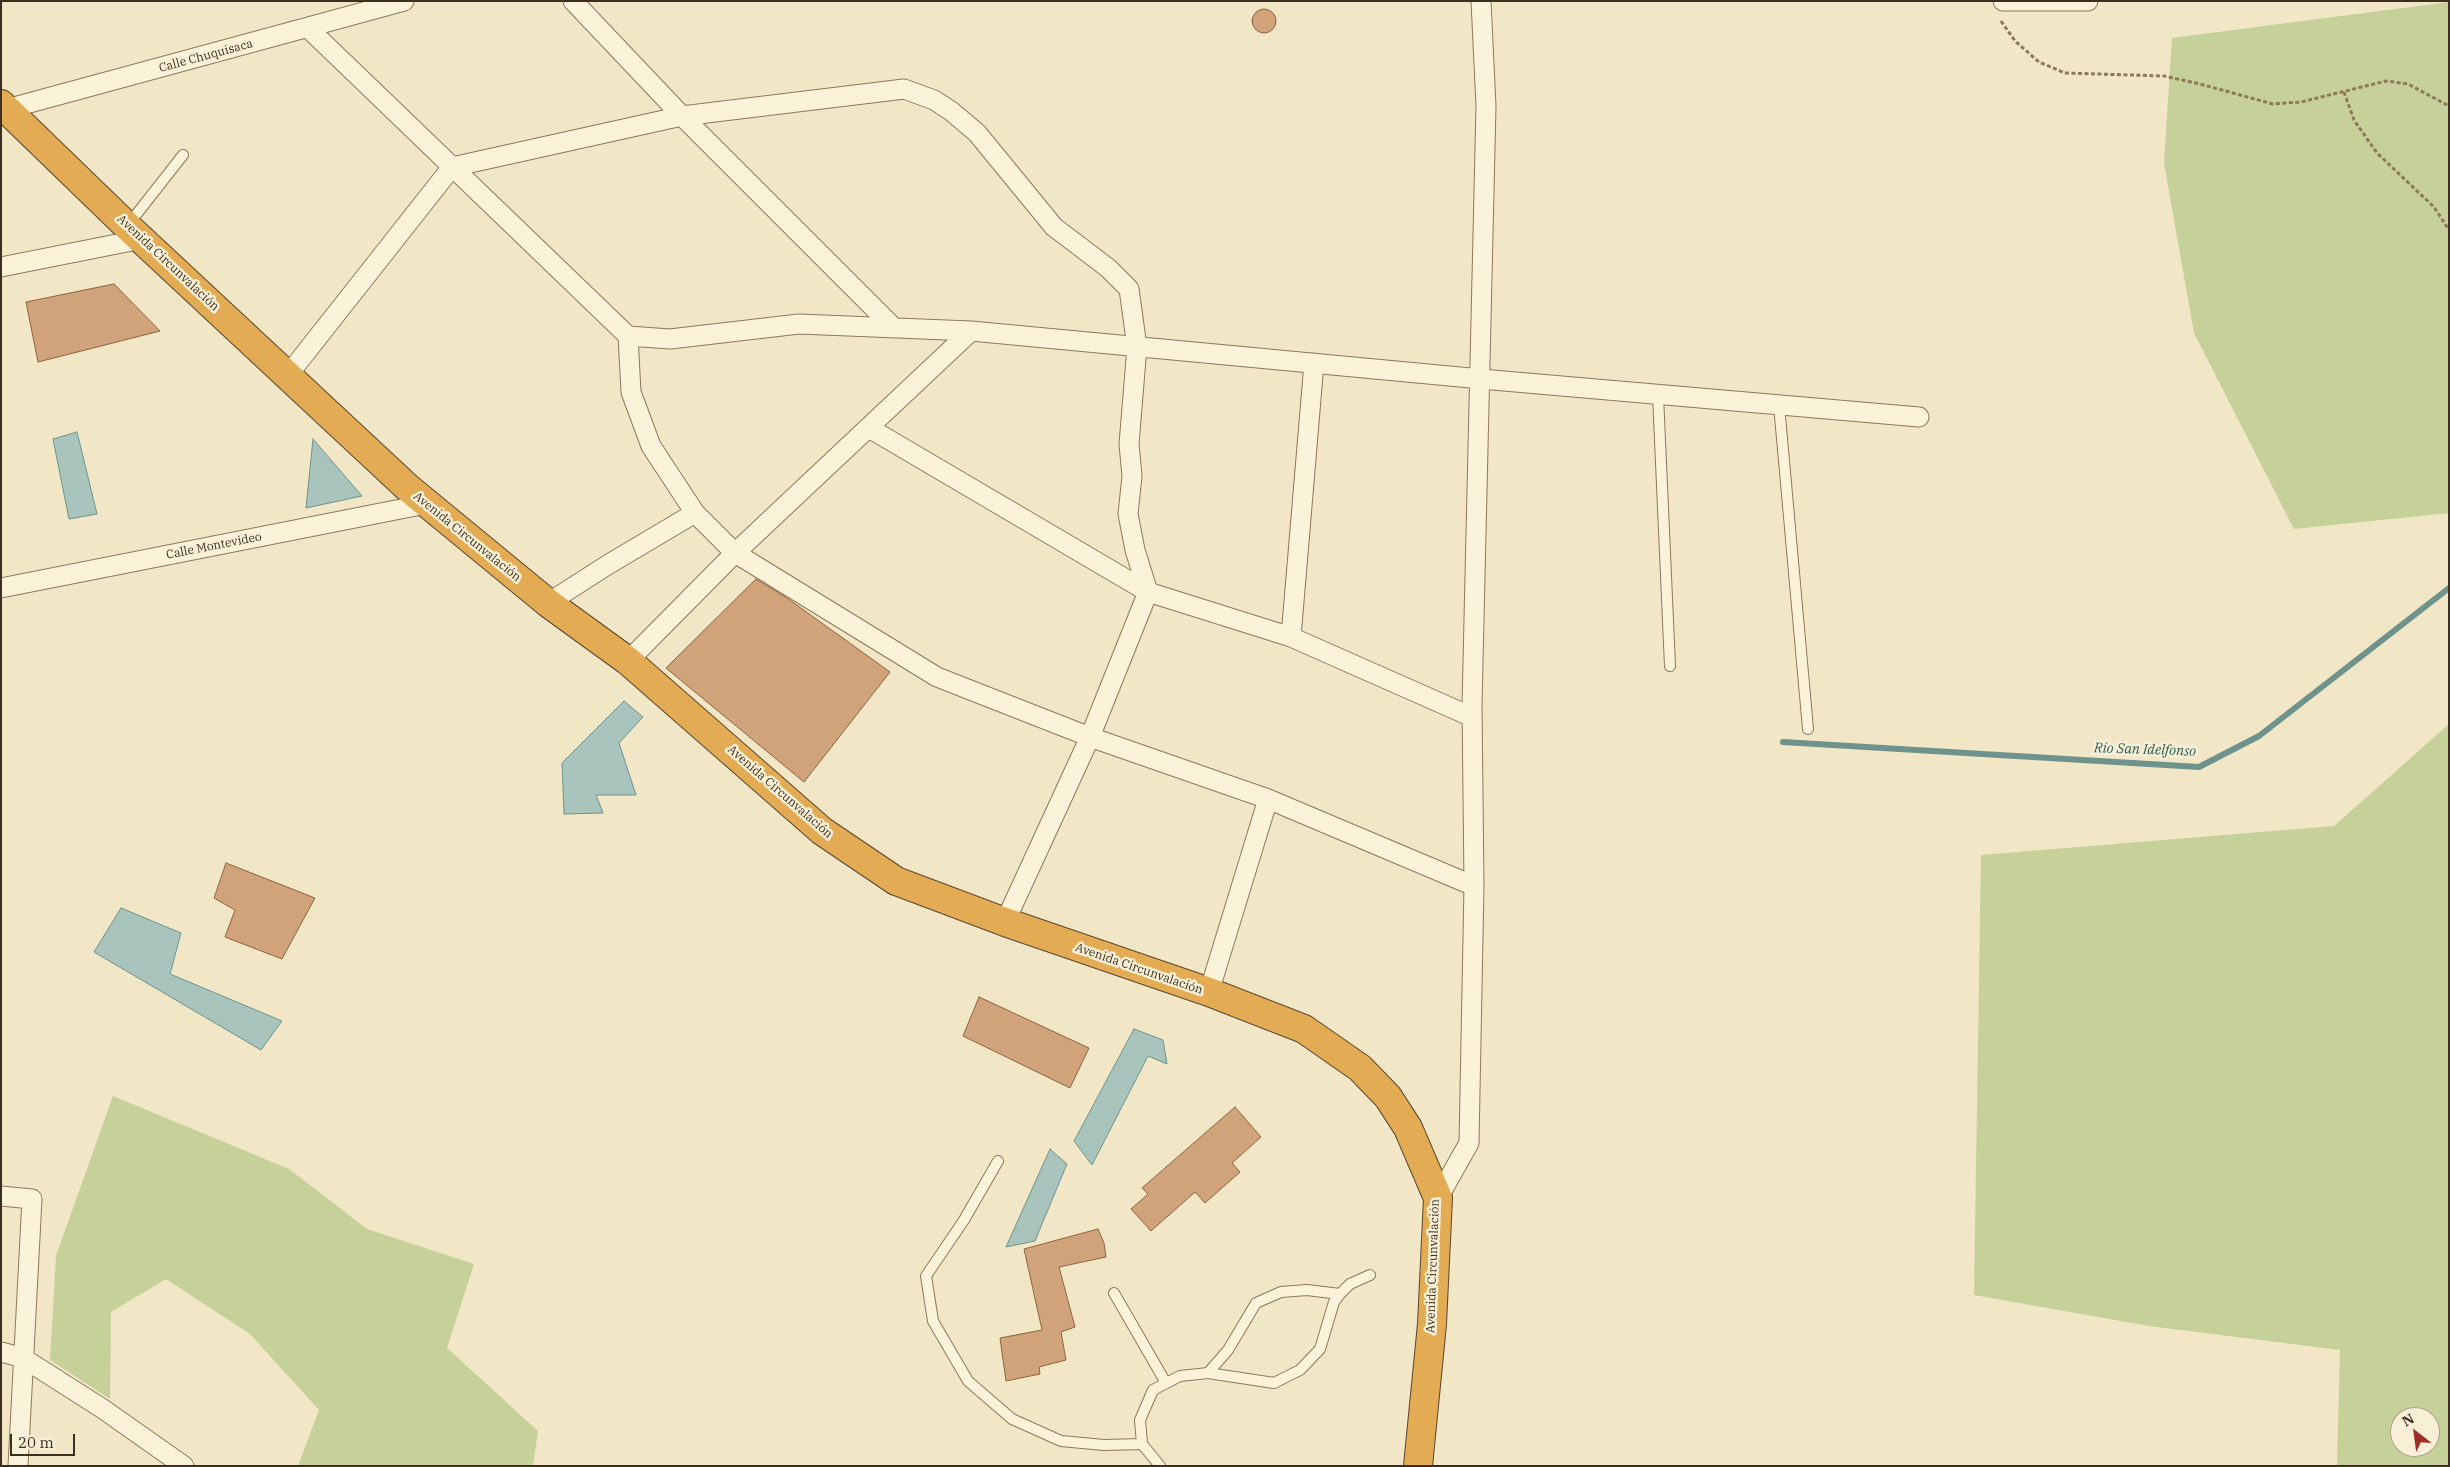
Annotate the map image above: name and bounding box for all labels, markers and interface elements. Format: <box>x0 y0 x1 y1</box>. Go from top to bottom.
street label: Calle Chuquisaca <box>157 37 255 75</box>
street label: Avenida Circunvalación <box>114 212 222 314</box>
street label: Avenida Circunvalación <box>410 489 524 585</box>
street label: Calle Montevideo <box>165 530 263 562</box>
water label: Río San Idelfonso <box>2094 740 2196 760</box>
street label: Avenida Circunvalación <box>725 743 835 841</box>
street label: Avenida Circunvalación <box>1073 940 1205 998</box>
street label: Avenida Circunvalación <box>1423 1199 1443 1333</box>
north arrow <box>2390 1407 2440 1457</box>
text: N <box>2399 1409 2417 1430</box>
scale bar <box>12 1424 78 1456</box>
text: 20 m <box>18 1433 54 1452</box>

